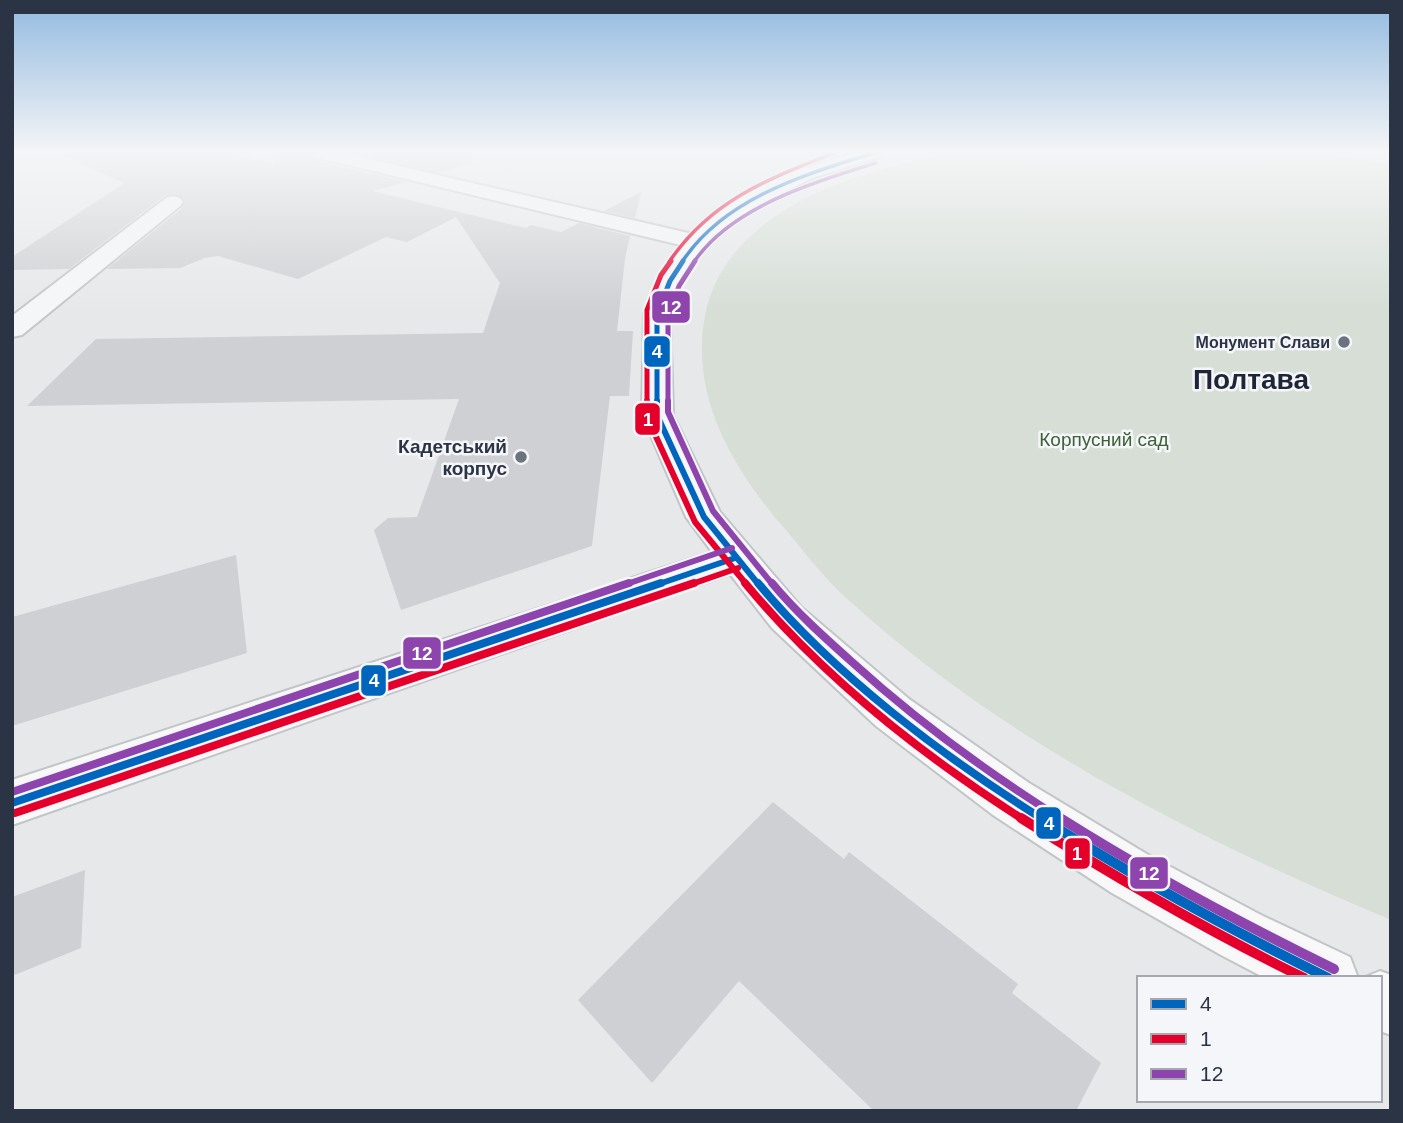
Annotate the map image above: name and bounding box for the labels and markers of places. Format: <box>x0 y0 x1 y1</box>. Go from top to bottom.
place label: Монумент Слави <box>1196 334 1330 351</box>
marker: Монумент Слави <box>1336 334 1352 350</box>
place label: Кадетський корпус <box>398 436 507 479</box>
marker: Кадетський корпус <box>513 449 529 465</box>

